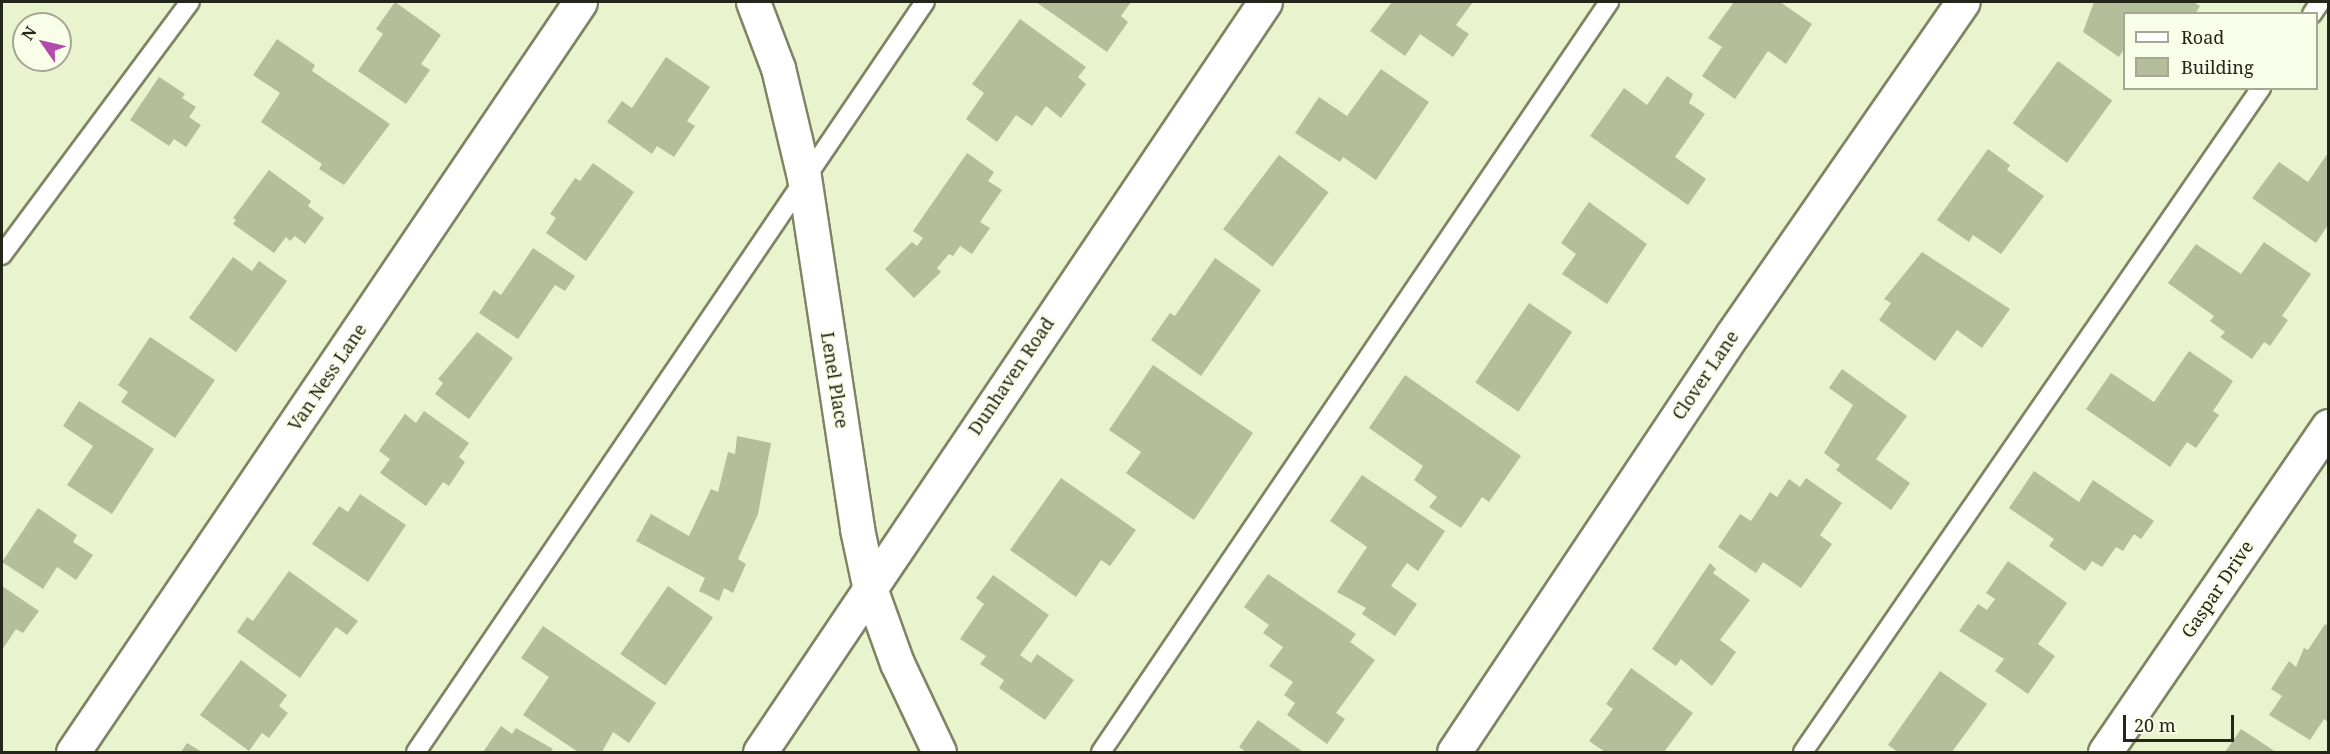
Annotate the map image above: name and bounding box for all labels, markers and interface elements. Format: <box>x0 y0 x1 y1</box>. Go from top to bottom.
north arrow <box>12 12 72 72</box>
legend <box>2123 12 2318 90</box>
text: N <box>16 22 41 44</box>
text: Road <box>2181 25 2224 49</box>
text: Building <box>2181 55 2254 79</box>
street label: Dunhaven Road <box>964 313 1058 439</box>
street label: Van Ness Lane <box>283 319 371 435</box>
street label: Clover Lane <box>1667 326 1743 424</box>
street label: Lenel Place <box>817 330 853 430</box>
street label: Gaspar Drive <box>2177 536 2257 642</box>
scale bar <box>2126 703 2237 741</box>
text: 20 m <box>2134 713 2176 737</box>

